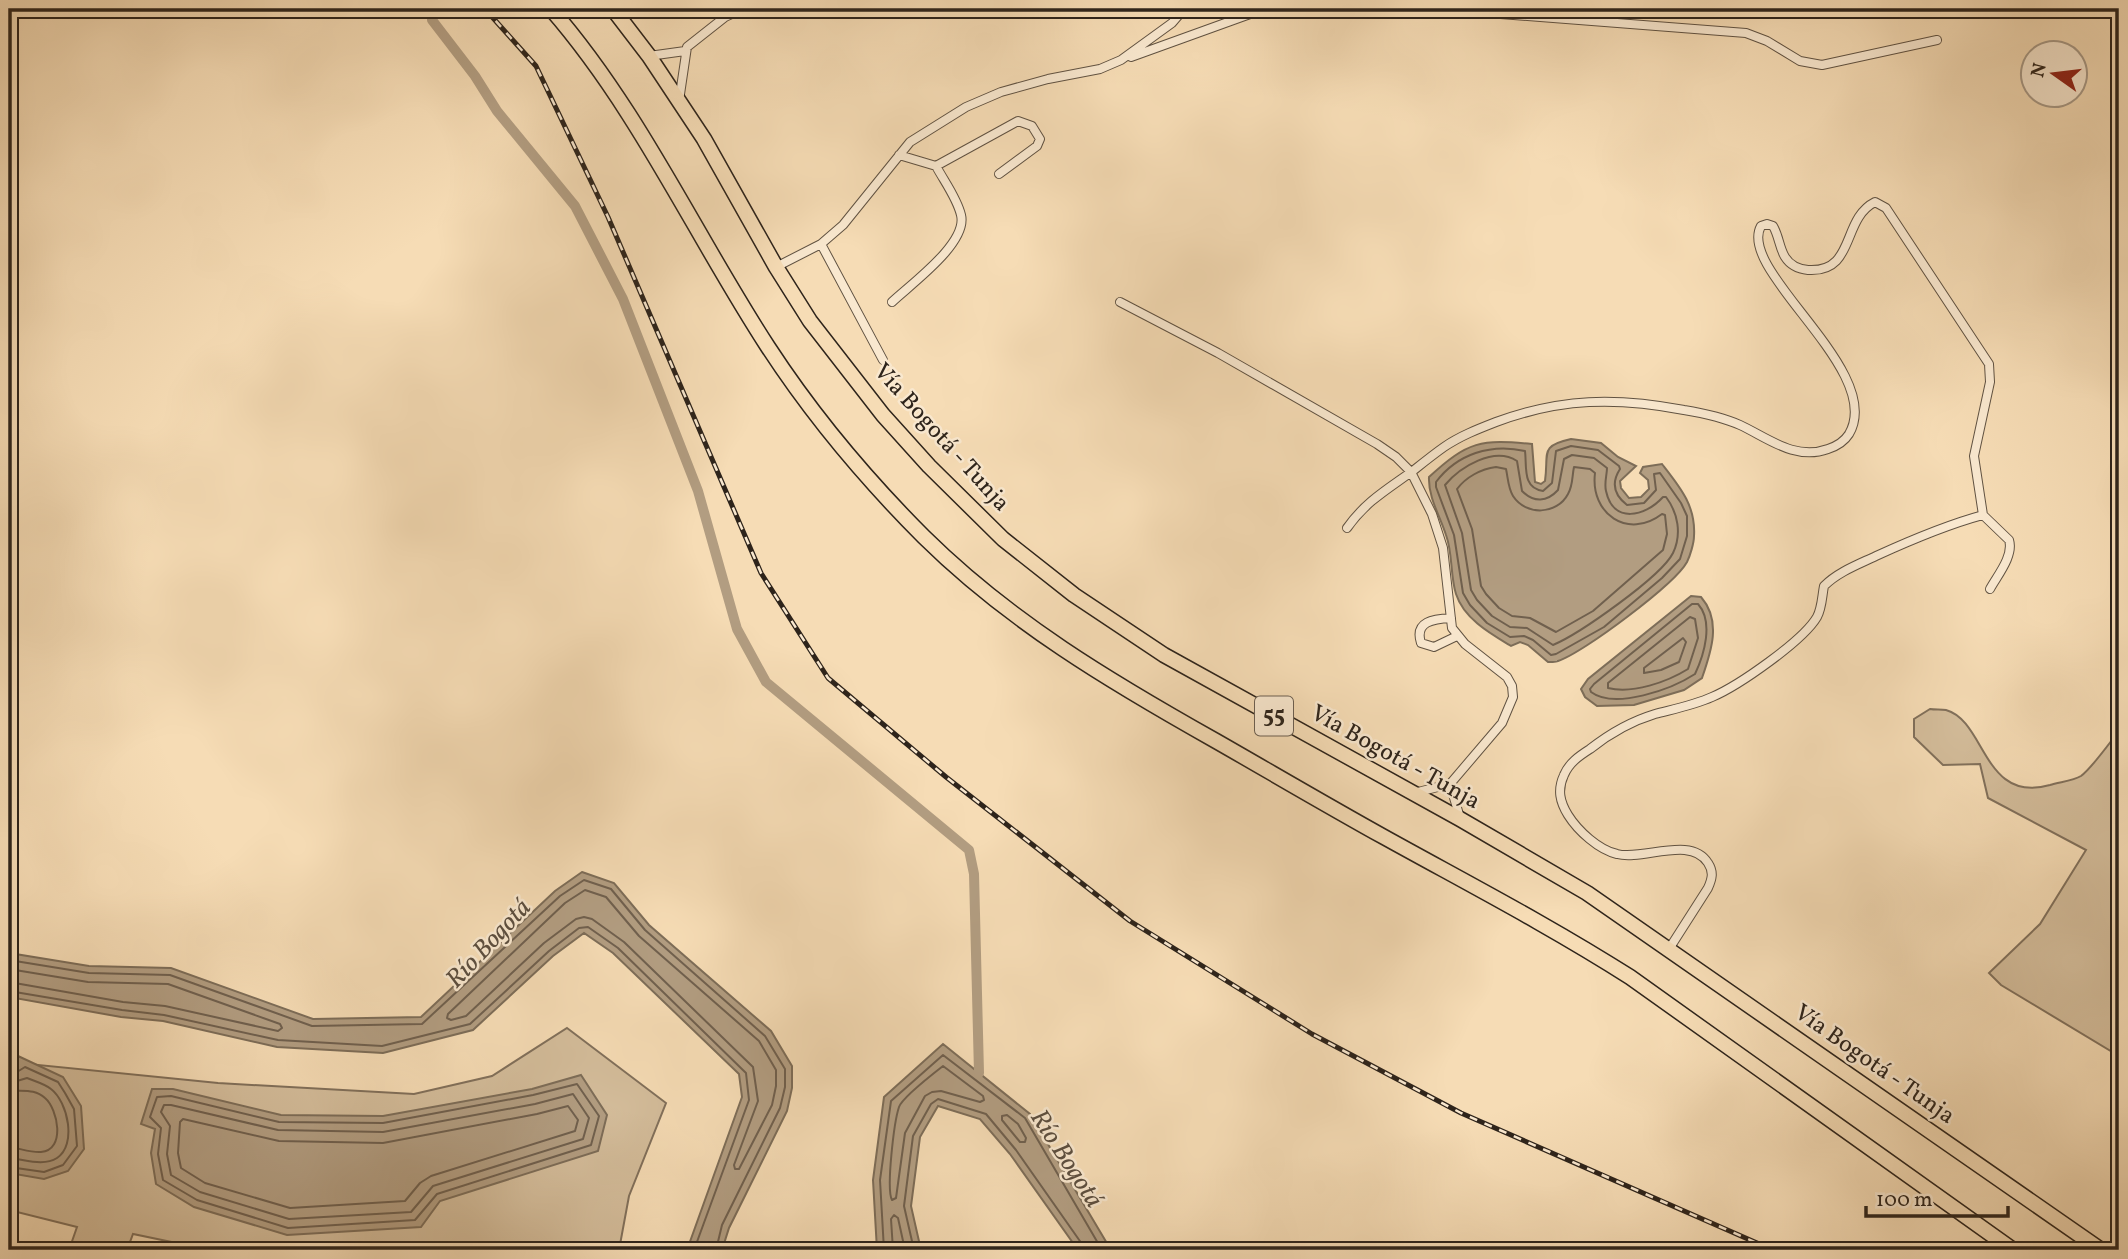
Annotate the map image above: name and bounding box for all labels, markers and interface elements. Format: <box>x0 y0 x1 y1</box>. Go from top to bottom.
north arrow <box>2020 38 2090 108</box>
text: N <box>2025 60 2054 80</box>
street label: Vía Bogotá - Tunja <box>865 356 1017 520</box>
road number: 55 <box>1255 696 1293 736</box>
street label: Vía Bogotá - Tunja <box>1304 697 1486 819</box>
water label: Río Bogotá <box>438 891 540 997</box>
street label: Vía Bogotá - Tunja <box>1787 997 1961 1133</box>
water label: Río Bogotá <box>1021 1103 1111 1215</box>
scale bar <box>1866 1175 2007 1219</box>
text: 100 m <box>1876 1186 1933 1215</box>

